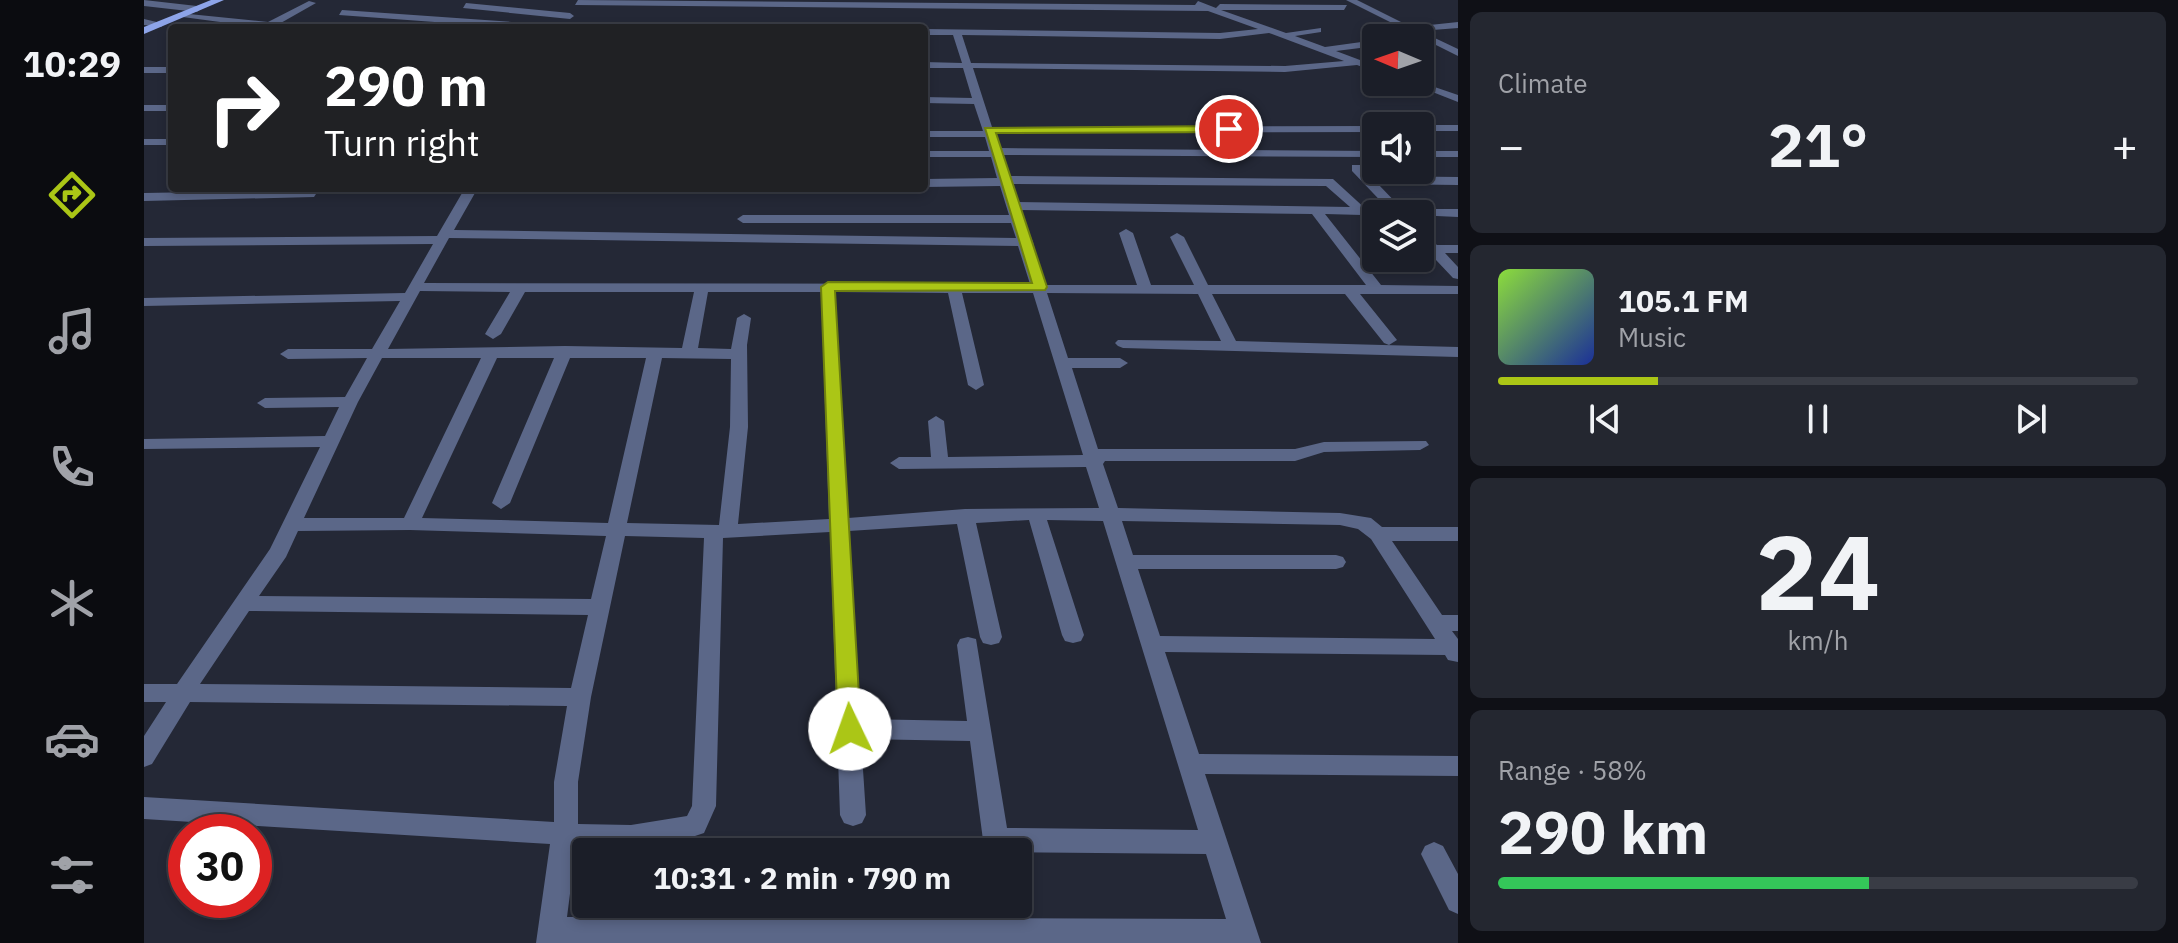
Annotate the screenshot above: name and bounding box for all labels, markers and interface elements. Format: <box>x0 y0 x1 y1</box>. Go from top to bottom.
north arrow <box>1362 24 1434 96</box>
map controls <box>1362 24 1434 272</box>
text: 10:29 <box>23 40 121 87</box>
text: 290 m <box>324 49 488 121</box>
icon: right <box>192 56 296 160</box>
text: Climate <box>1498 66 1588 100</box>
pin <box>1195 95 1263 163</box>
text: 21° <box>1768 105 1868 184</box>
icon: arrive <box>1207 107 1251 151</box>
button: sound <box>1362 112 1434 184</box>
text: − <box>1498 117 1524 174</box>
text: + <box>2112 117 2138 174</box>
text: Turn right <box>324 119 480 166</box>
icon: directions <box>44 167 100 223</box>
button: layers <box>1362 200 1434 272</box>
text: 105.1 FM <box>1618 281 1749 320</box>
icon: music <box>44 303 100 359</box>
text: Music <box>1618 320 1686 354</box>
icon: previous <box>1583 397 1627 441</box>
icon: pause <box>1796 397 1840 441</box>
icon: next <box>2009 397 2053 441</box>
icon: phone <box>44 439 100 495</box>
text: 24 <box>1756 503 1880 639</box>
icon: climate <box>44 575 100 631</box>
text: km/h <box>1787 623 1849 657</box>
position arrow <box>808 687 892 771</box>
icon: car <box>44 711 100 767</box>
text: Range · 58% <box>1498 753 1647 787</box>
text: 290 km <box>1498 792 1708 871</box>
speed limit sign: 30 <box>168 814 272 918</box>
icon: filters <box>44 847 100 903</box>
text: 10:31 · 2 min · 790 m <box>653 858 951 897</box>

